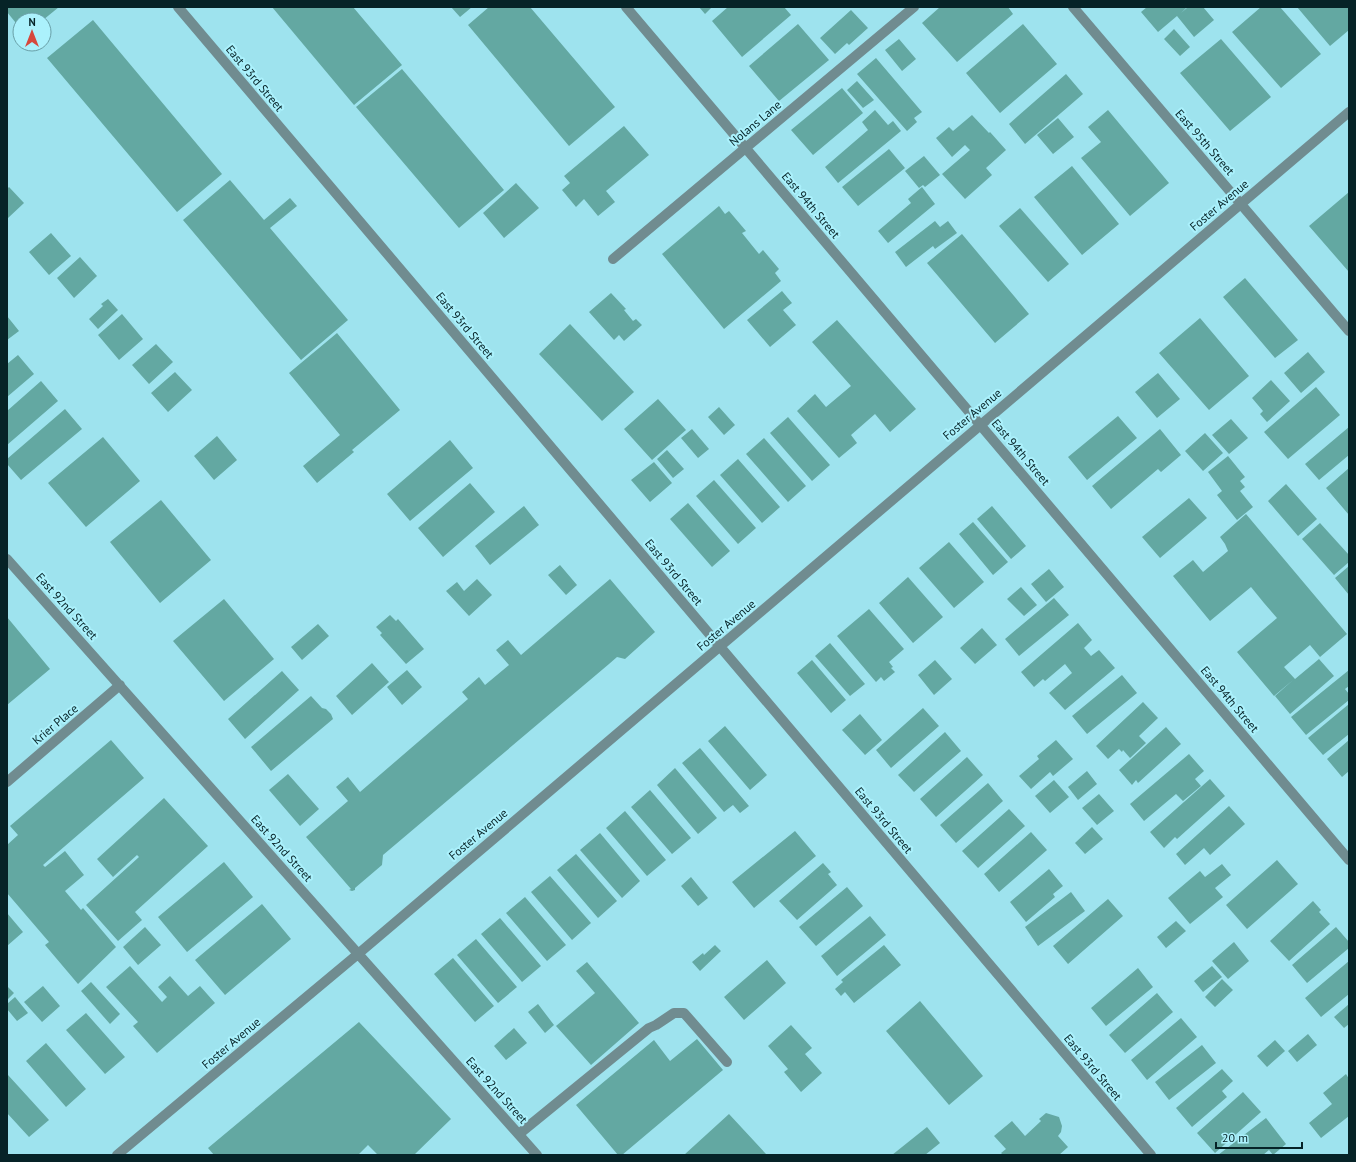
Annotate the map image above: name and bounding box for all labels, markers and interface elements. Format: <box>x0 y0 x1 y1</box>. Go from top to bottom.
north arrow <box>12 12 52 52</box>
text: N <box>28 15 36 29</box>
street label: East 93rd Street <box>223 42 287 114</box>
street label: Nolans Lane <box>726 97 784 149</box>
street label: East 95th Street <box>1172 106 1238 178</box>
street label: East 94th Street <box>779 169 843 241</box>
street label: Foster Avenue <box>1187 176 1251 234</box>
street label: East 93rd Street <box>433 289 497 361</box>
street label: Foster Avenue <box>940 385 1004 443</box>
street label: East 94th Street <box>989 416 1053 488</box>
street label: East 93rd Street <box>642 536 706 608</box>
street label: East 92nd Street <box>33 570 101 642</box>
street label: Foster Avenue <box>694 596 758 654</box>
street label: East 94th Street <box>1198 663 1262 735</box>
street label: Krier Place <box>29 701 81 747</box>
street label: East 93rd Street <box>852 784 916 856</box>
street label: Foster Avenue <box>446 805 510 863</box>
street label: East 92nd Street <box>248 812 316 884</box>
street label: Foster Avenue <box>199 1014 263 1072</box>
street label: East 93rd Street <box>1061 1031 1125 1103</box>
street label: East 92nd Street <box>463 1054 531 1126</box>
scale bar <box>1216 1124 1302 1150</box>
text: 20 m <box>1222 1130 1248 1145</box>

